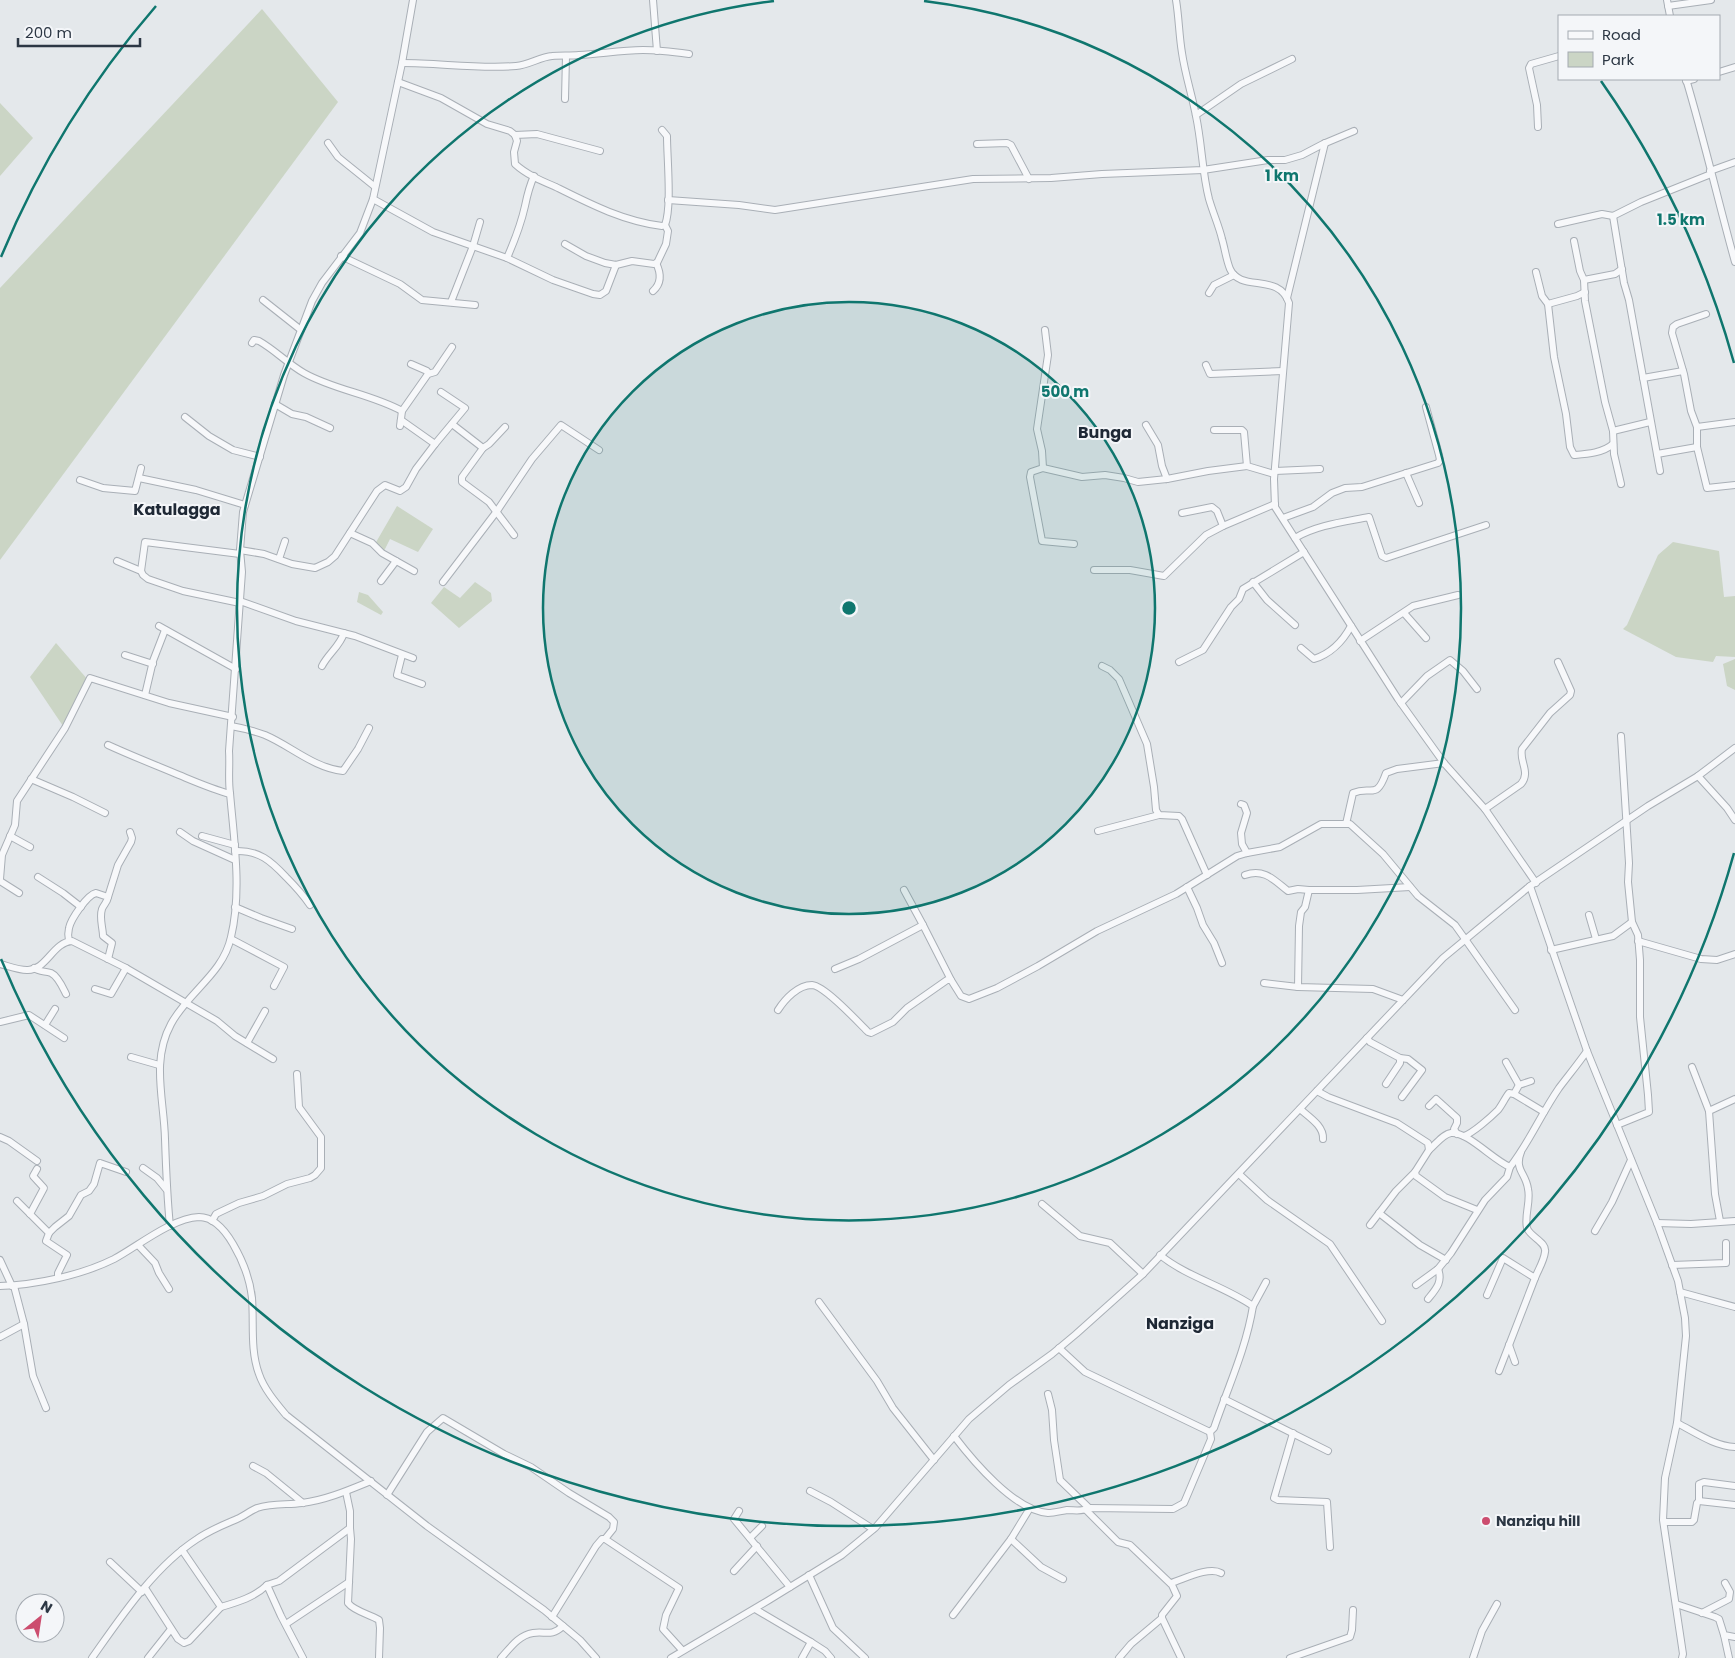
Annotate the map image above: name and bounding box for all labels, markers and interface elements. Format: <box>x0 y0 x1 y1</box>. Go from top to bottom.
scale bar <box>18 15 140 47</box>
legend <box>1558 15 1720 80</box>
text: 200 m <box>25 22 72 43</box>
text: Road <box>1602 24 1641 45</box>
text: Park <box>1602 49 1634 70</box>
text: 1 km <box>1265 165 1299 186</box>
text: 1.5 km <box>1657 209 1705 230</box>
text: 500 m <box>1041 381 1089 402</box>
district label: Bunga <box>1078 421 1132 444</box>
district label: Katulagga <box>133 498 221 521</box>
centre of rings <box>840 599 858 617</box>
district label: Nanziga <box>1146 1312 1214 1335</box>
place label: Nanziqu hill <box>1496 1511 1580 1531</box>
marker: Nanziqu hill <box>1480 1515 1492 1527</box>
north arrow <box>15 1593 65 1643</box>
text: N <box>37 1595 56 1618</box>

